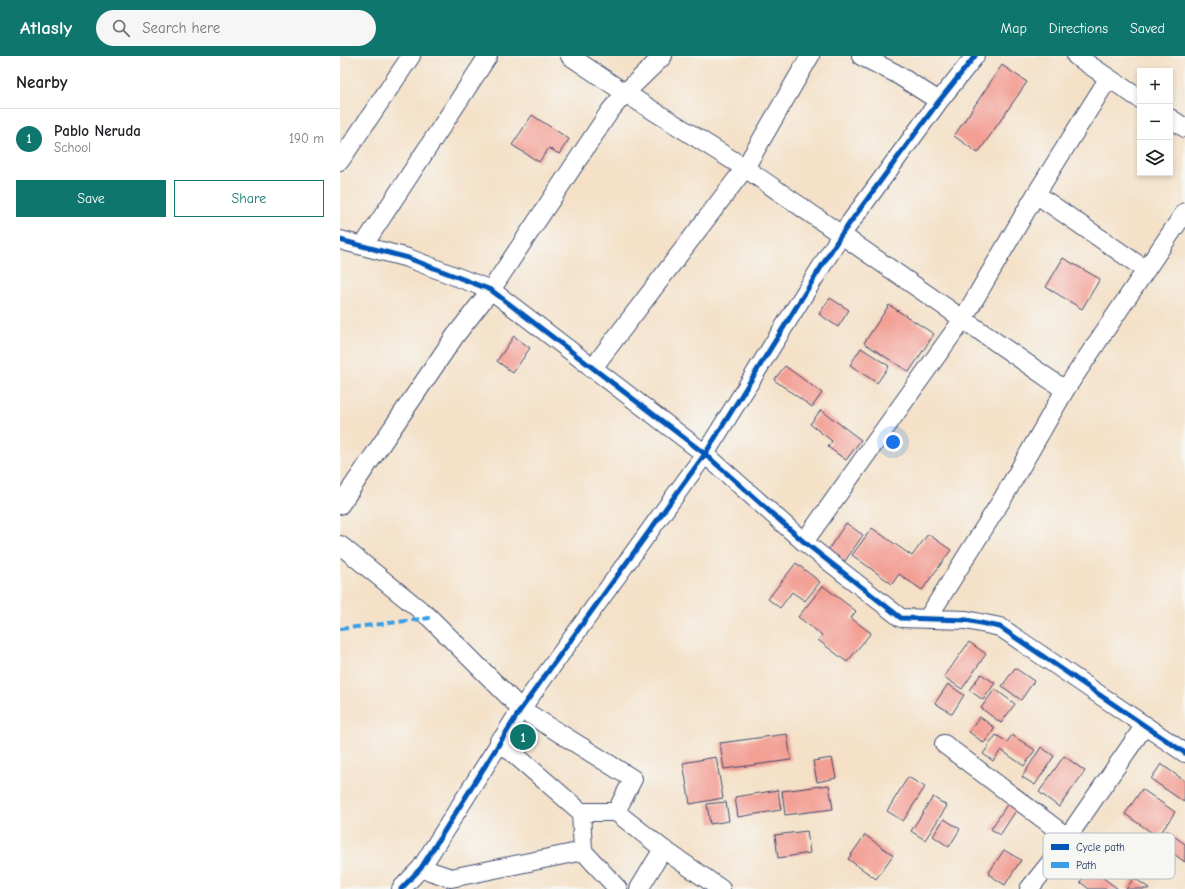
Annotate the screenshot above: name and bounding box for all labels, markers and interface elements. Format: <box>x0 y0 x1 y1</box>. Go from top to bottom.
search box <box>96 10 376 46</box>
text: Atlasly <box>20 17 72 39</box>
icon: search <box>110 17 132 39</box>
text: Search here <box>142 19 220 37</box>
text: Map <box>1000 20 1027 37</box>
text: Directions <box>1049 20 1108 37</box>
text: Saved <box>1130 20 1165 37</box>
map controls <box>1137 68 1173 176</box>
button: + <box>1137 68 1173 104</box>
text: Nearby <box>16 73 67 92</box>
button: − <box>1137 104 1173 140</box>
text: Pablo Neruda <box>54 122 141 140</box>
text: 1 <box>26 131 32 146</box>
text: 190 m <box>289 131 324 146</box>
text: School <box>54 140 91 155</box>
button: layers <box>1137 140 1173 176</box>
button: Save <box>16 180 166 217</box>
button: Share <box>174 180 324 217</box>
your location <box>883 432 903 452</box>
pin: 1 <box>510 722 536 752</box>
legend <box>1043 833 1175 879</box>
text: Cycle path <box>1076 841 1125 854</box>
text: Path <box>1076 859 1097 872</box>

